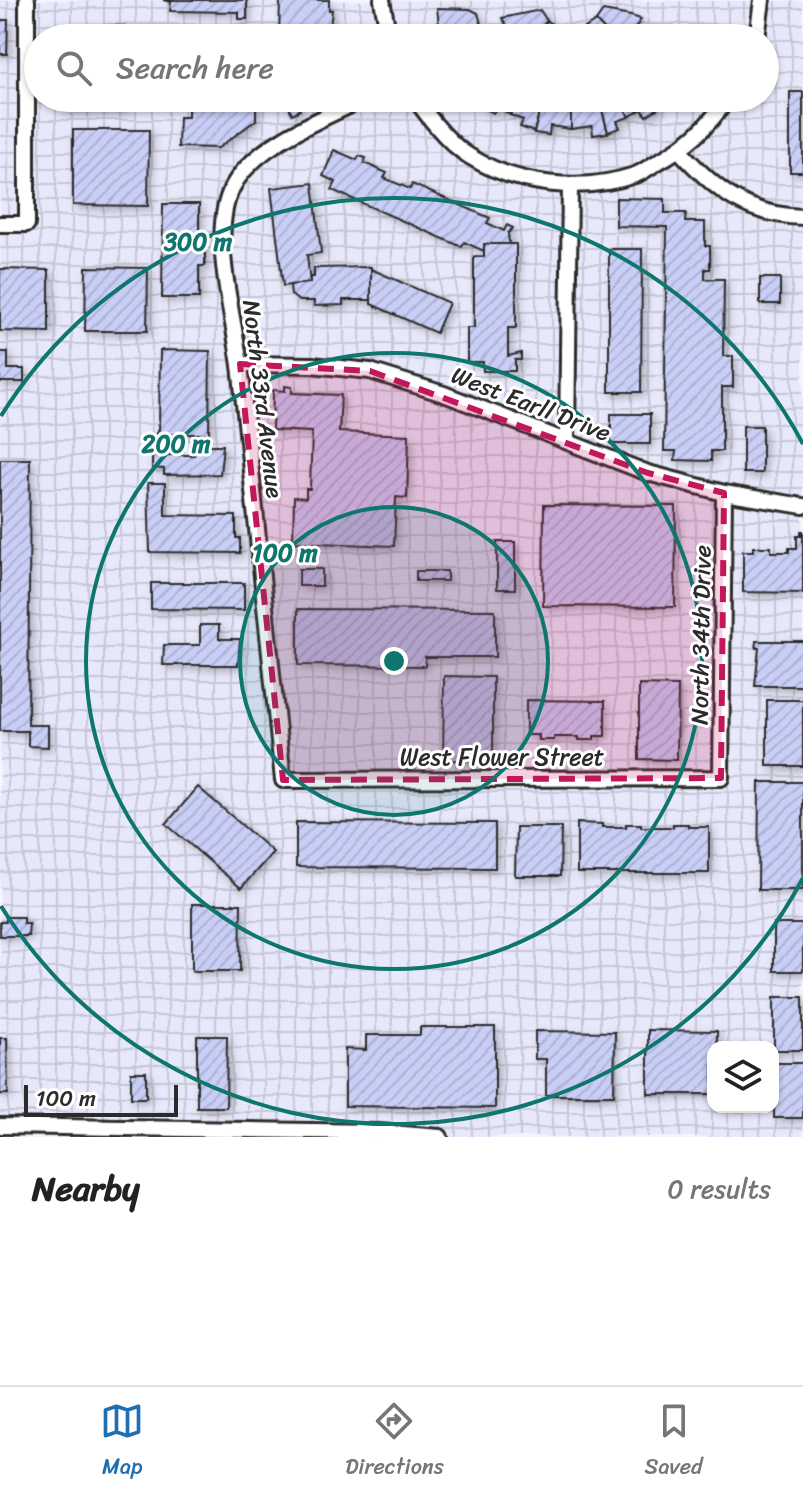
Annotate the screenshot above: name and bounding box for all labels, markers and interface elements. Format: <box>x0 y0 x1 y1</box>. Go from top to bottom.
search box <box>24 24 779 112</box>
text: Search here <box>116 41 274 95</box>
icon: search <box>52 46 96 90</box>
text: 300 m <box>163 221 233 263</box>
street label: North 33rd Avenue <box>230 297 296 501</box>
street label: West Earll Drive <box>445 354 617 454</box>
text: 200 m <box>141 423 211 465</box>
text: 100 m <box>252 532 318 574</box>
street label: North 34th Drive <box>678 545 724 725</box>
centre of rings <box>380 647 408 675</box>
street label: West Flower Street <box>400 736 604 778</box>
map controls <box>707 1041 779 1113</box>
button: layers <box>707 1041 779 1113</box>
text: 100 m <box>36 1079 96 1118</box>
scale bar <box>24 1081 178 1117</box>
text: Nearby <box>32 1159 140 1219</box>
text: 0 results <box>667 1166 771 1212</box>
tab: Map <box>100 1399 144 1486</box>
tab: Directions <box>345 1399 444 1486</box>
tab: Saved <box>645 1399 703 1486</box>

